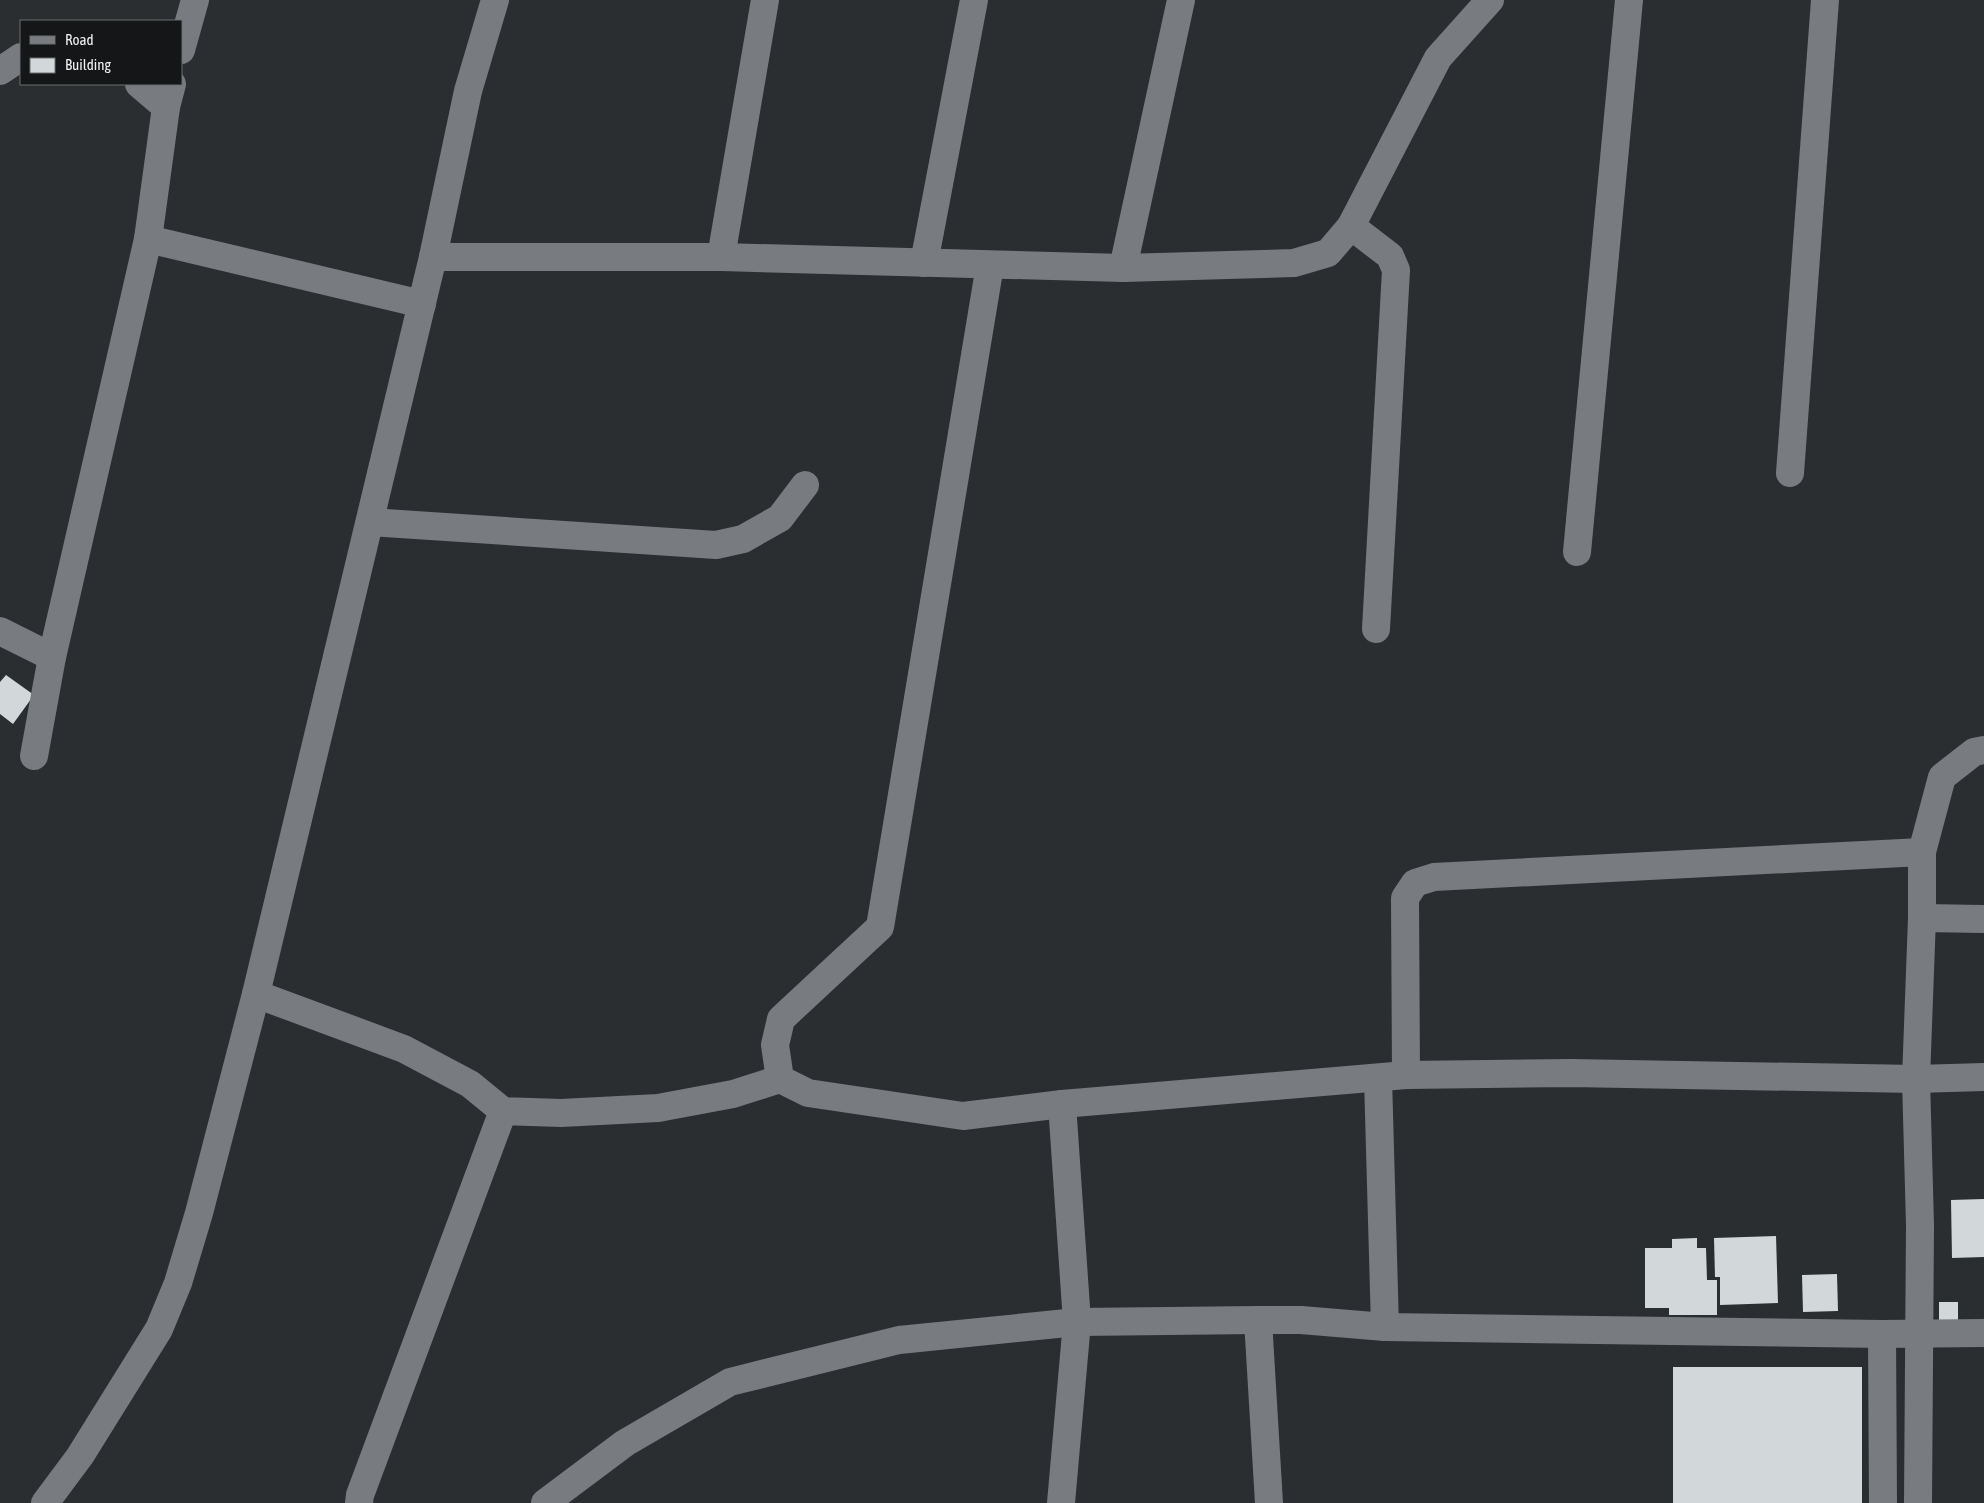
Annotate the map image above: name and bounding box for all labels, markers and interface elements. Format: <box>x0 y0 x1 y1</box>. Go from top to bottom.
legend <box>20 20 182 85</box>
text: Road <box>65 31 94 48</box>
text: Building <box>65 56 111 73</box>

